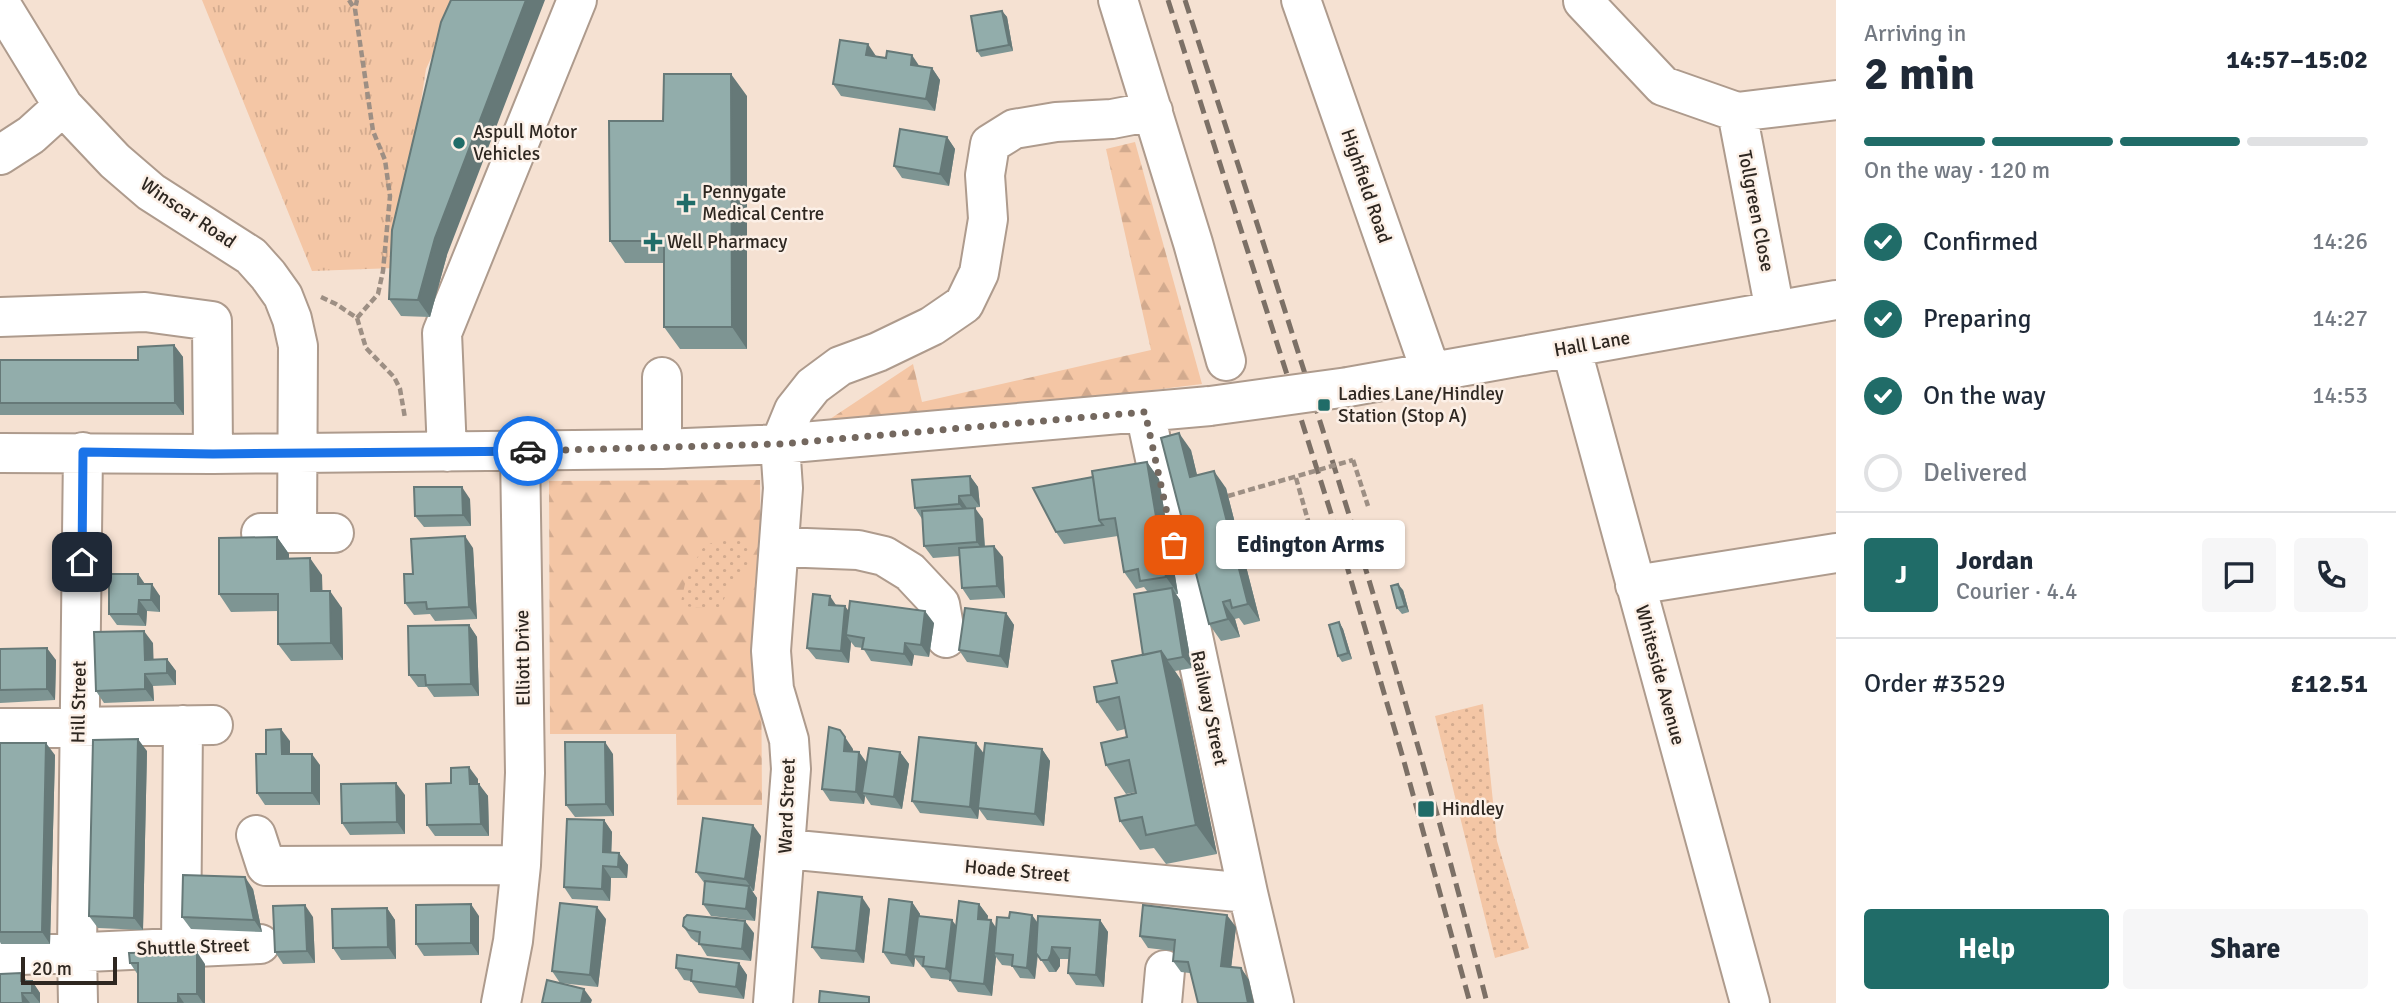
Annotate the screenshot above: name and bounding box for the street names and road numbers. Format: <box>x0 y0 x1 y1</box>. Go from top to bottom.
street label: Highfield Road <box>1335 126 1397 246</box>
street label: Tollgreen Close <box>1732 148 1780 274</box>
street label: Winscar Road <box>136 172 240 254</box>
street label: Hall Lane <box>1552 326 1632 362</box>
street label: Whiteside Avenue <box>1630 602 1690 748</box>
street label: Elliott Drive <box>510 610 536 706</box>
street label: Railway Street <box>1185 648 1233 768</box>
street label: Hill Street <box>66 660 92 744</box>
street label: Ward Street <box>773 757 801 854</box>
street label: Hoade Street <box>963 854 1071 888</box>
street label: Shuttle Street <box>136 933 250 961</box>

